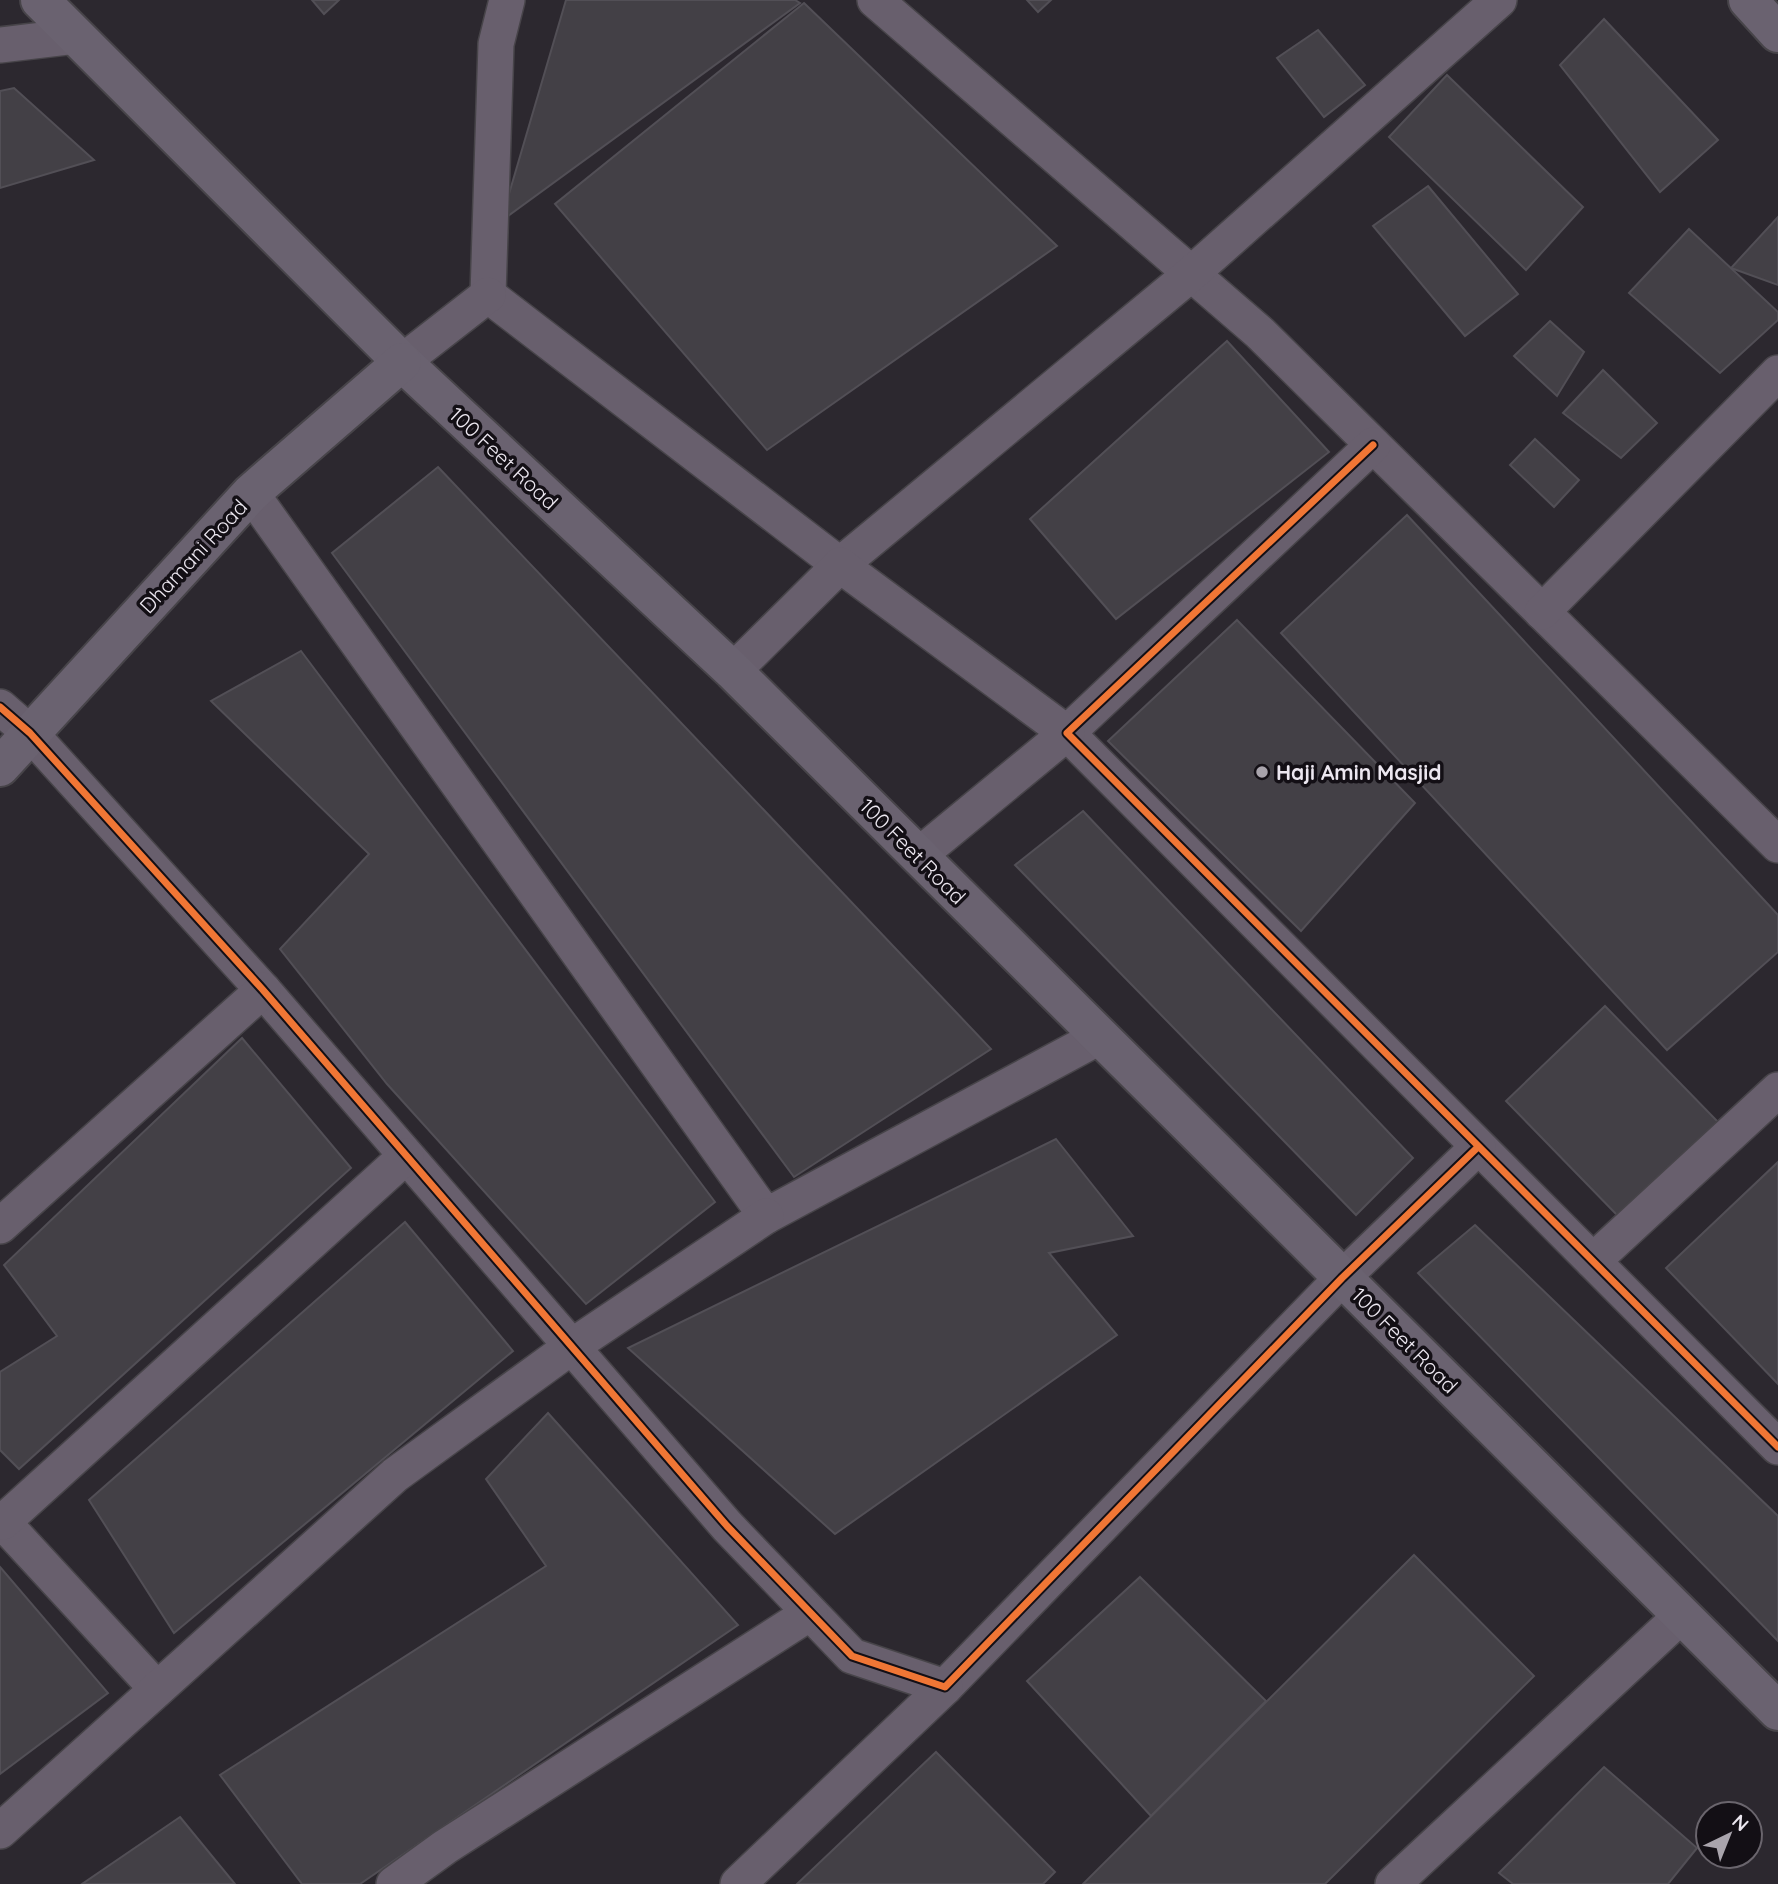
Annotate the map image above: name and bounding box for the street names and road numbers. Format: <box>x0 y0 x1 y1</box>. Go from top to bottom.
street label: 100 Feet Road <box>444 401 564 515</box>
street label: Dhamani Road <box>134 494 252 618</box>
street label: 100 Feet Road <box>855 793 971 909</box>
street label: 100 Feet Road <box>1347 1282 1463 1398</box>

